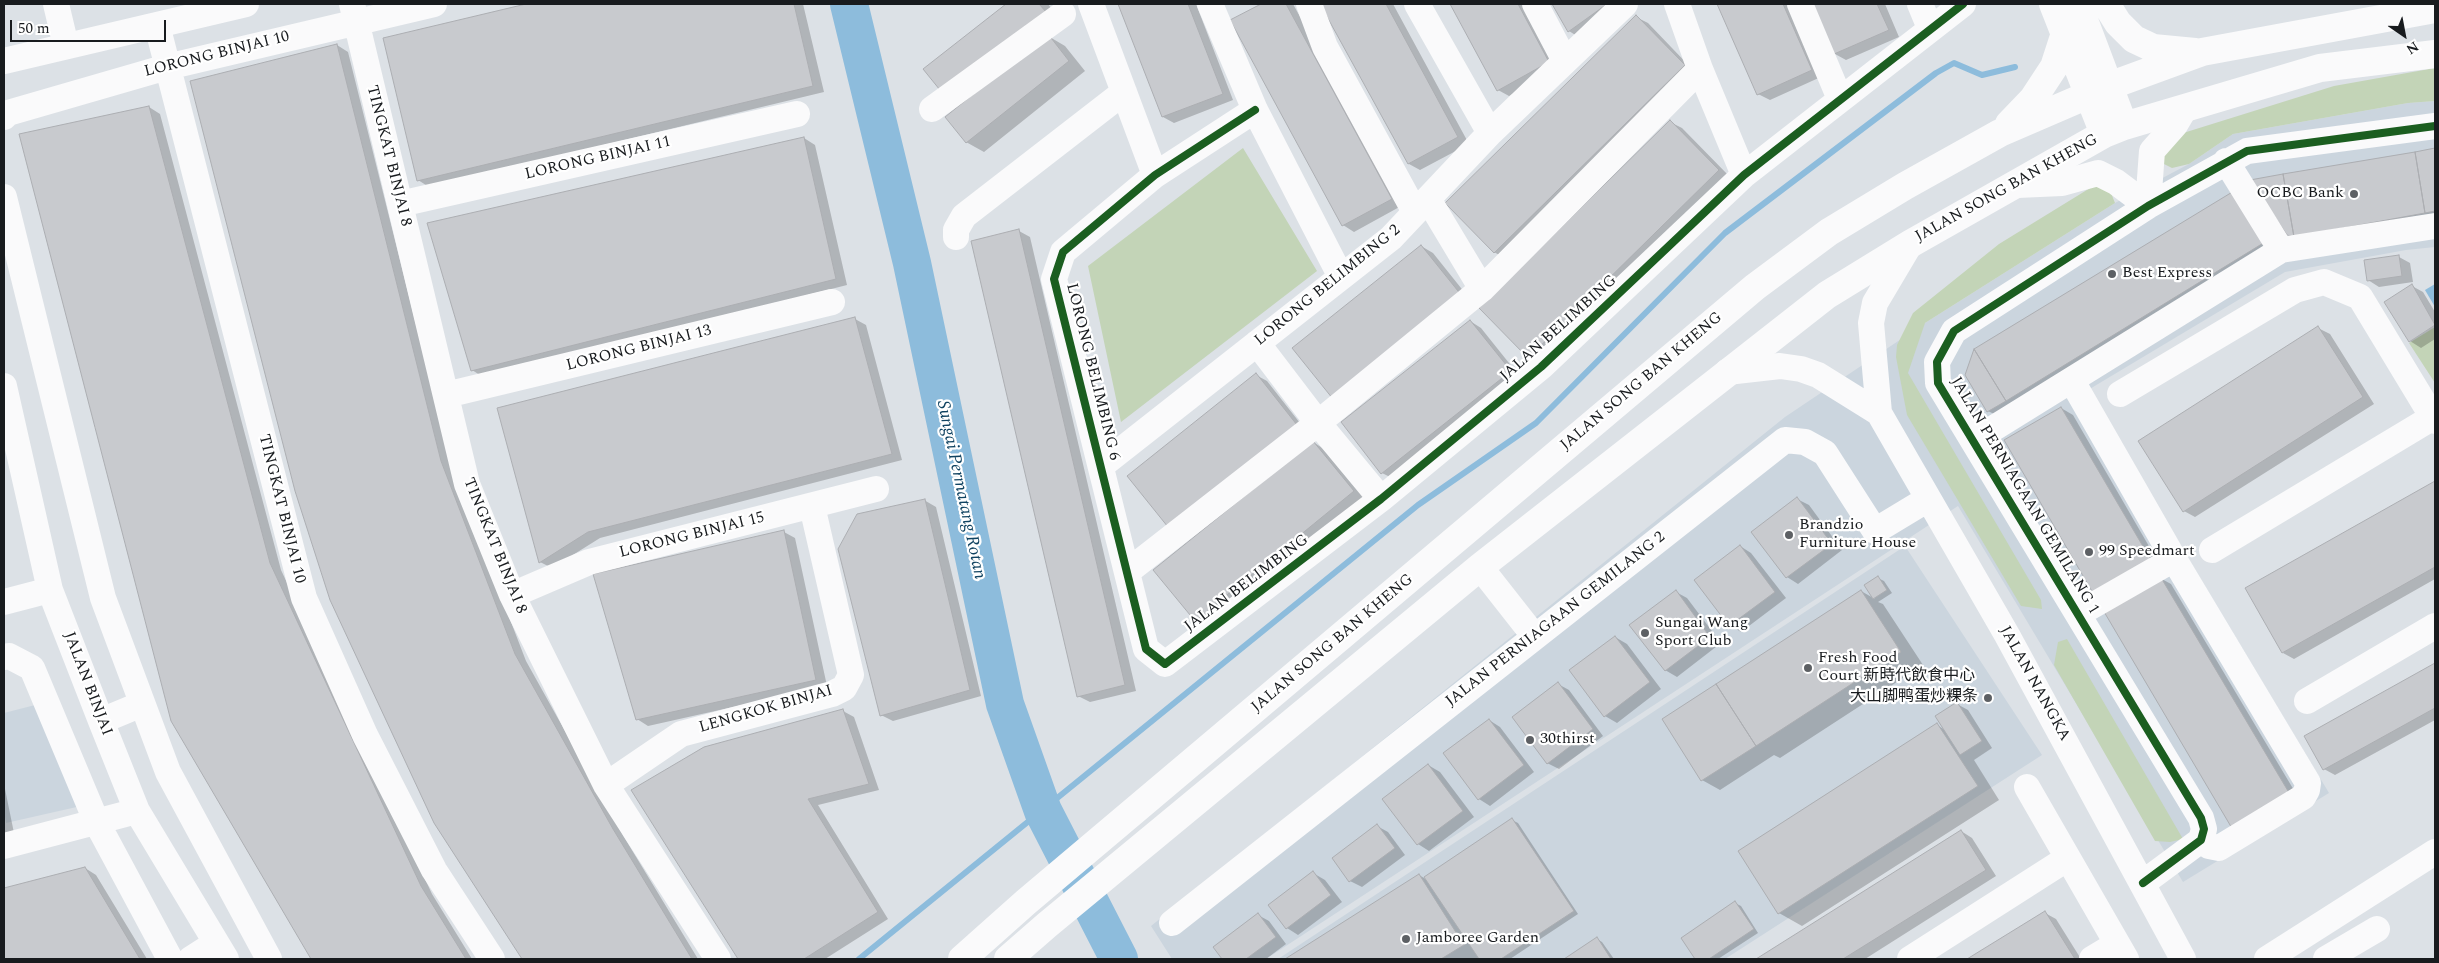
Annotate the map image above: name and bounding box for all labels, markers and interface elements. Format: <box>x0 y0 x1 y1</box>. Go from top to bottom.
scale bar <box>12 10 169 42</box>
north arrow <box>2379 10 2429 60</box>
text: 50 m <box>18 17 50 40</box>
street label: LORONG BINJAI 10 <box>142 28 292 82</box>
text: N <box>2402 36 2423 60</box>
street label: TINGKAT BINJAI 8 <box>361 83 415 229</box>
street label: JALAN SONG BAN KHENG <box>1912 131 2102 247</box>
street label: LORONG BINJAI 11 <box>523 133 673 185</box>
place label: OCBC Bank <box>2257 184 2344 204</box>
marker: OCBC Bank <box>2348 188 2360 200</box>
street label: LORONG BELIMBING 2 <box>1251 221 1405 351</box>
place label: Best Express <box>2122 264 2212 284</box>
marker: Best Express <box>2106 268 2118 280</box>
street label: JALAN BELIMBING <box>1497 272 1621 386</box>
street label: LORONG BELIMBING 6 <box>1061 281 1123 463</box>
street label: JALAN SONG BAN KHENG <box>1557 309 1727 455</box>
street label: LORONG BINJAI 13 <box>564 322 714 376</box>
street label: JALAN PERNIAGAAN GEMILANG 1 <box>1945 374 2103 618</box>
water label: Sungai Permatang Rotan <box>931 399 989 581</box>
street label: TINGKAT BINJAI 10 <box>253 433 309 585</box>
street label: TINGKAT BINJAI 8 <box>458 475 530 617</box>
street label: LORONG BINJAI 15 <box>617 509 767 563</box>
place label: Brandzio Furniture House <box>1799 516 1916 554</box>
street label: JALAN PERNIAGAAN GEMILANG 2 <box>1442 528 1670 712</box>
marker: Brandzio Furniture House <box>1783 529 1795 541</box>
street label: JALAN BELIMBING <box>1181 531 1313 637</box>
place label: 99 Speedmart <box>2099 542 2195 562</box>
marker: 99 Speedmart <box>2083 546 2095 558</box>
street label: JALAN SONG BAN KHENG <box>1248 571 1418 717</box>
place label: Sungai Wang Sport Club <box>1655 614 1748 652</box>
street label: JALAN NANGKA <box>1994 623 2074 745</box>
marker: Sungai Wang Sport Club <box>1639 627 1651 639</box>
street label: JALAN BINJAI <box>58 629 116 739</box>
place label: Fresh Food Court 新時代飲食中心 <box>1818 649 1975 687</box>
marker: Fresh Food Court 新時代飲食中心 <box>1802 662 1814 674</box>
street label: LENGKOK BINJAI <box>697 682 835 738</box>
place label: 大山脚鸭蛋炒粿条 <box>1850 688 1978 708</box>
marker: 大山脚鸭蛋炒粿条 <box>1982 692 1994 704</box>
place label: 30thirst <box>1540 730 1595 750</box>
marker: 30thirst <box>1524 734 1536 746</box>
place label: Jamboree Garden <box>1416 929 1539 949</box>
marker: Jamboree Garden <box>1400 933 1412 945</box>

